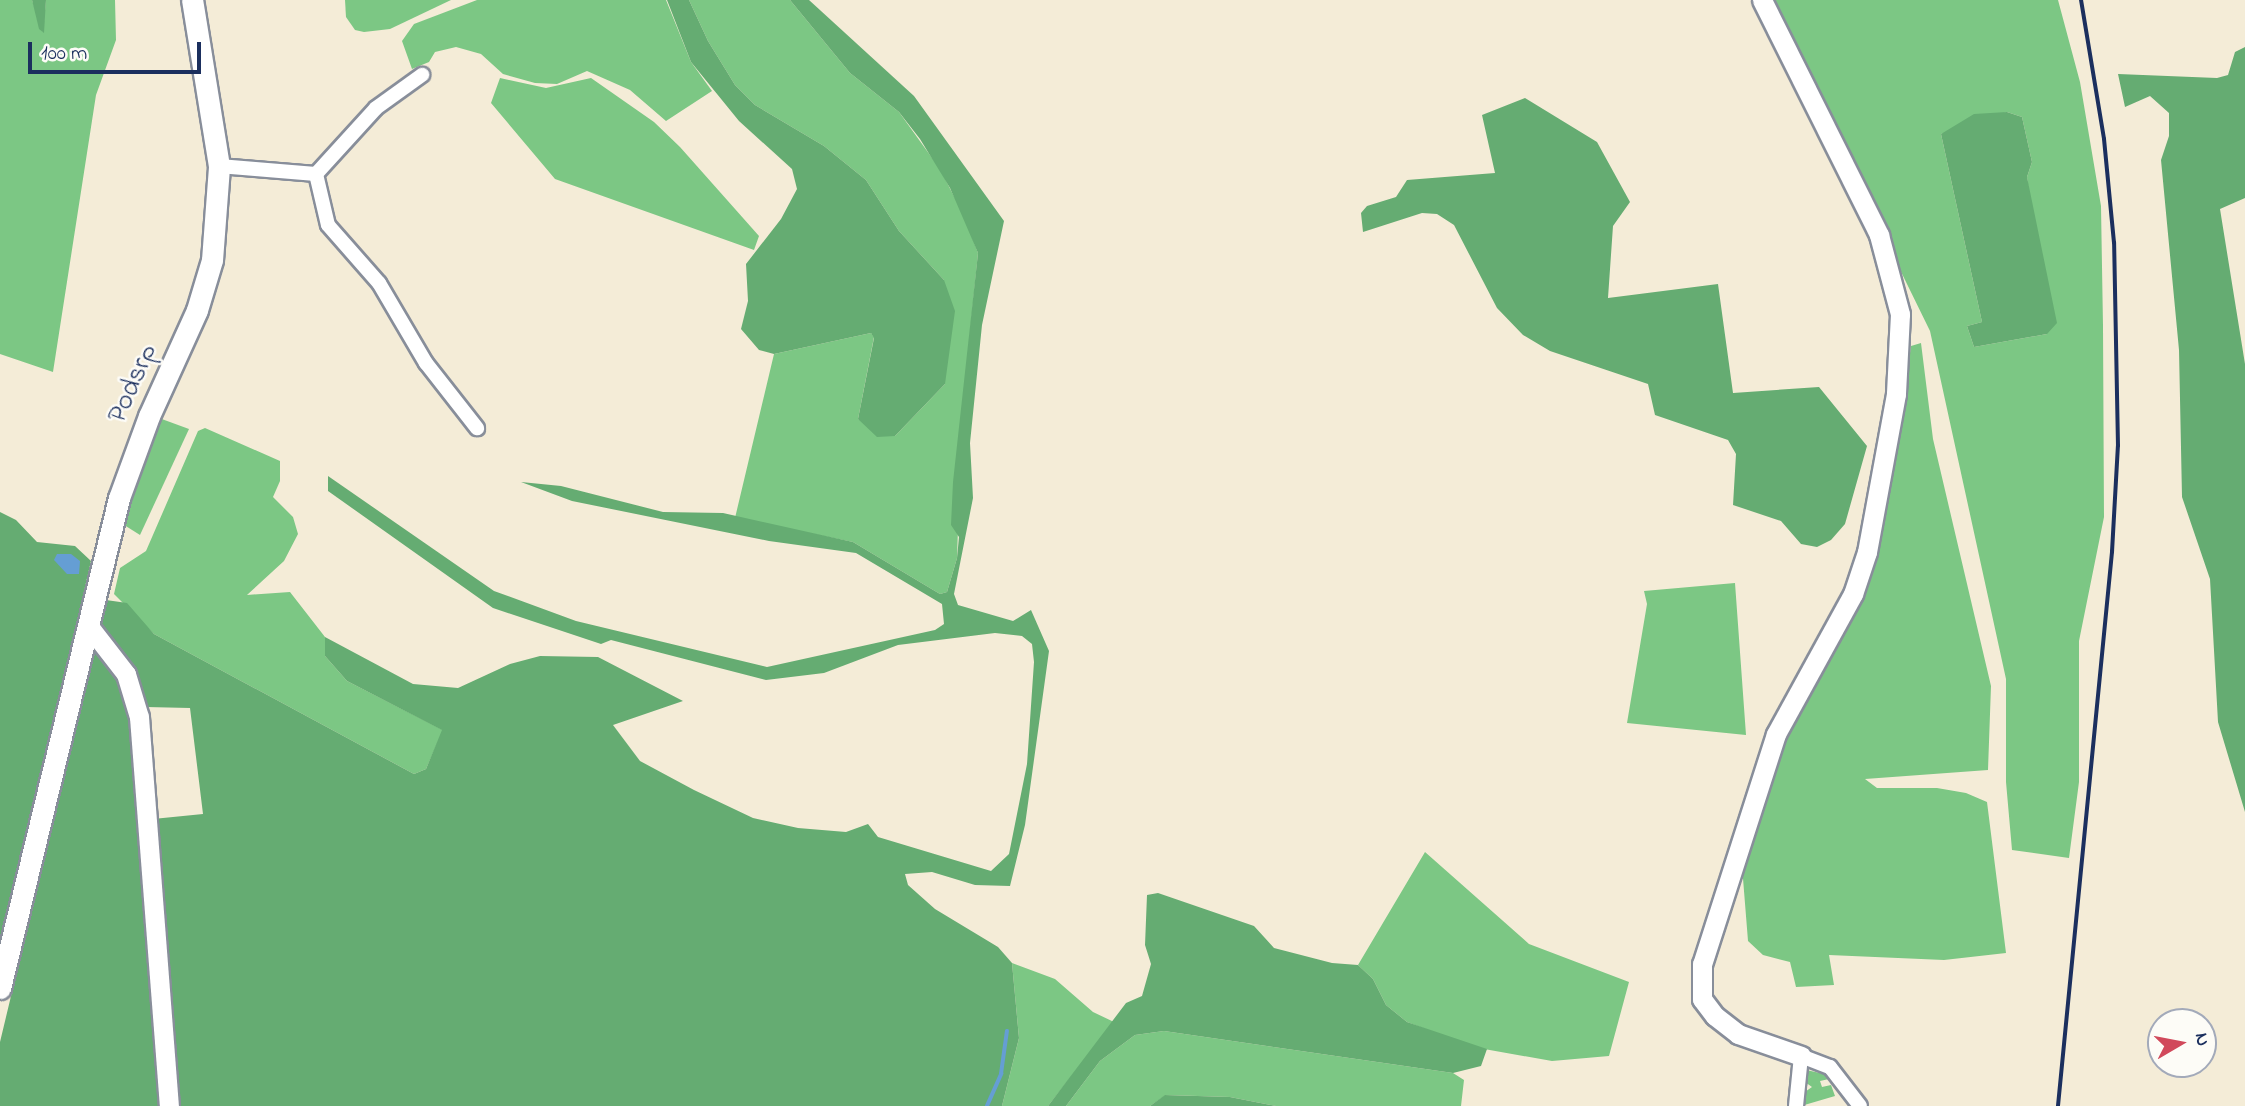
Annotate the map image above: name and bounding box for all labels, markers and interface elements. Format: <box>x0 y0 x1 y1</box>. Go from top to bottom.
scale bar <box>32 28 205 72</box>
text: 100 m <box>41 39 87 69</box>
street label: Podsrp <box>102 339 166 429</box>
north arrow <box>2147 1008 2217 1078</box>
text: N <box>2187 1031 2216 1048</box>

